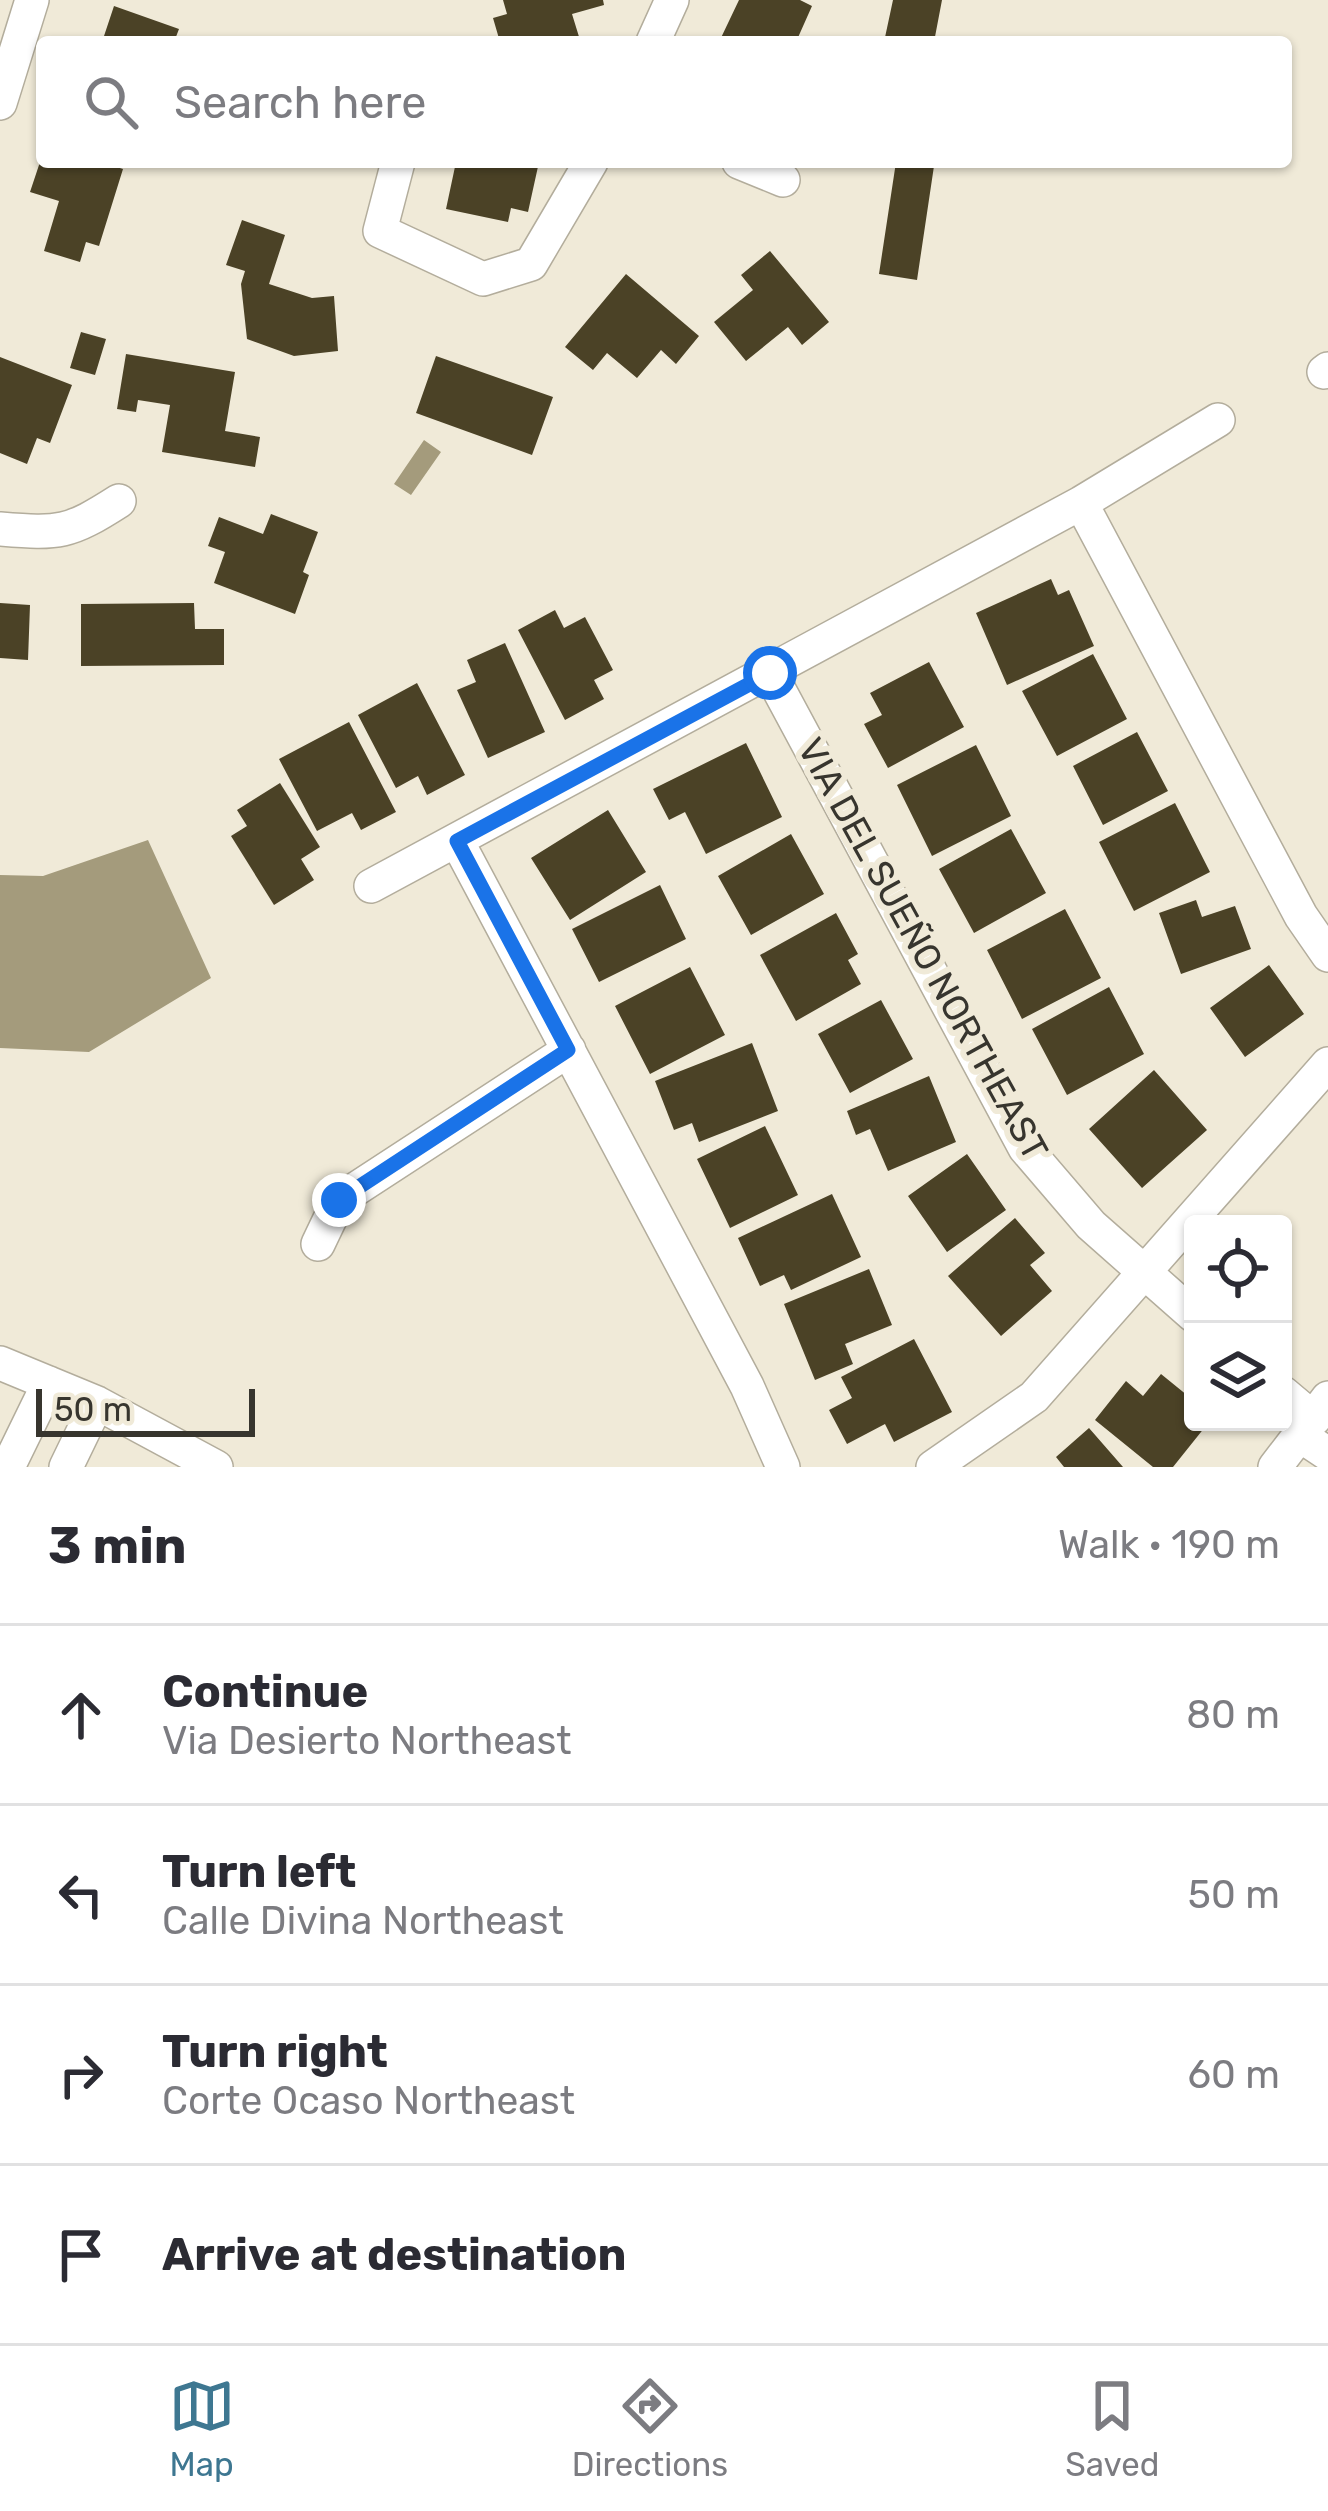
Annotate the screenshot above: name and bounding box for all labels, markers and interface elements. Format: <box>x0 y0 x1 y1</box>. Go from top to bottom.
search box <box>36 36 1292 168</box>
icon: search <box>78 69 144 135</box>
text: Search here <box>174 76 426 129</box>
route start <box>743 646 797 700</box>
street label: VIA DEL SUEÑO NORTHEAST <box>789 731 1057 1167</box>
route end <box>312 1173 366 1227</box>
map controls <box>1184 1215 1292 1431</box>
button: locate <box>1184 1215 1292 1323</box>
button: layers <box>1184 1323 1292 1431</box>
scale bar <box>36 1383 255 1436</box>
text: 50 m <box>54 1390 132 1429</box>
text: 3 min <box>48 1515 187 1576</box>
text: Walk · 190 m <box>1058 1522 1280 1568</box>
text: Continue <box>162 1665 368 1718</box>
icon: ahead <box>48 1682 114 1748</box>
text: 80 m <box>1186 1692 1280 1738</box>
text: Via Desierto Northeast <box>162 1718 572 1764</box>
text: Turn left <box>162 1845 356 1898</box>
icon: left <box>48 1862 114 1928</box>
text: 50 m <box>1188 1872 1280 1918</box>
text: Calle Divina Northeast <box>162 1898 564 1944</box>
text: Turn right <box>162 2025 388 2078</box>
icon: right <box>48 2042 114 2108</box>
text: 60 m <box>1187 2052 1280 2098</box>
text: Corte Ocaso Northeast <box>162 2078 575 2124</box>
icon: arrive <box>48 2222 114 2288</box>
text: Arrive at destination <box>162 2228 627 2281</box>
tab: Map <box>169 2373 235 2484</box>
tab: Directions <box>572 2373 728 2484</box>
tab: Saved <box>1065 2373 1159 2484</box>

